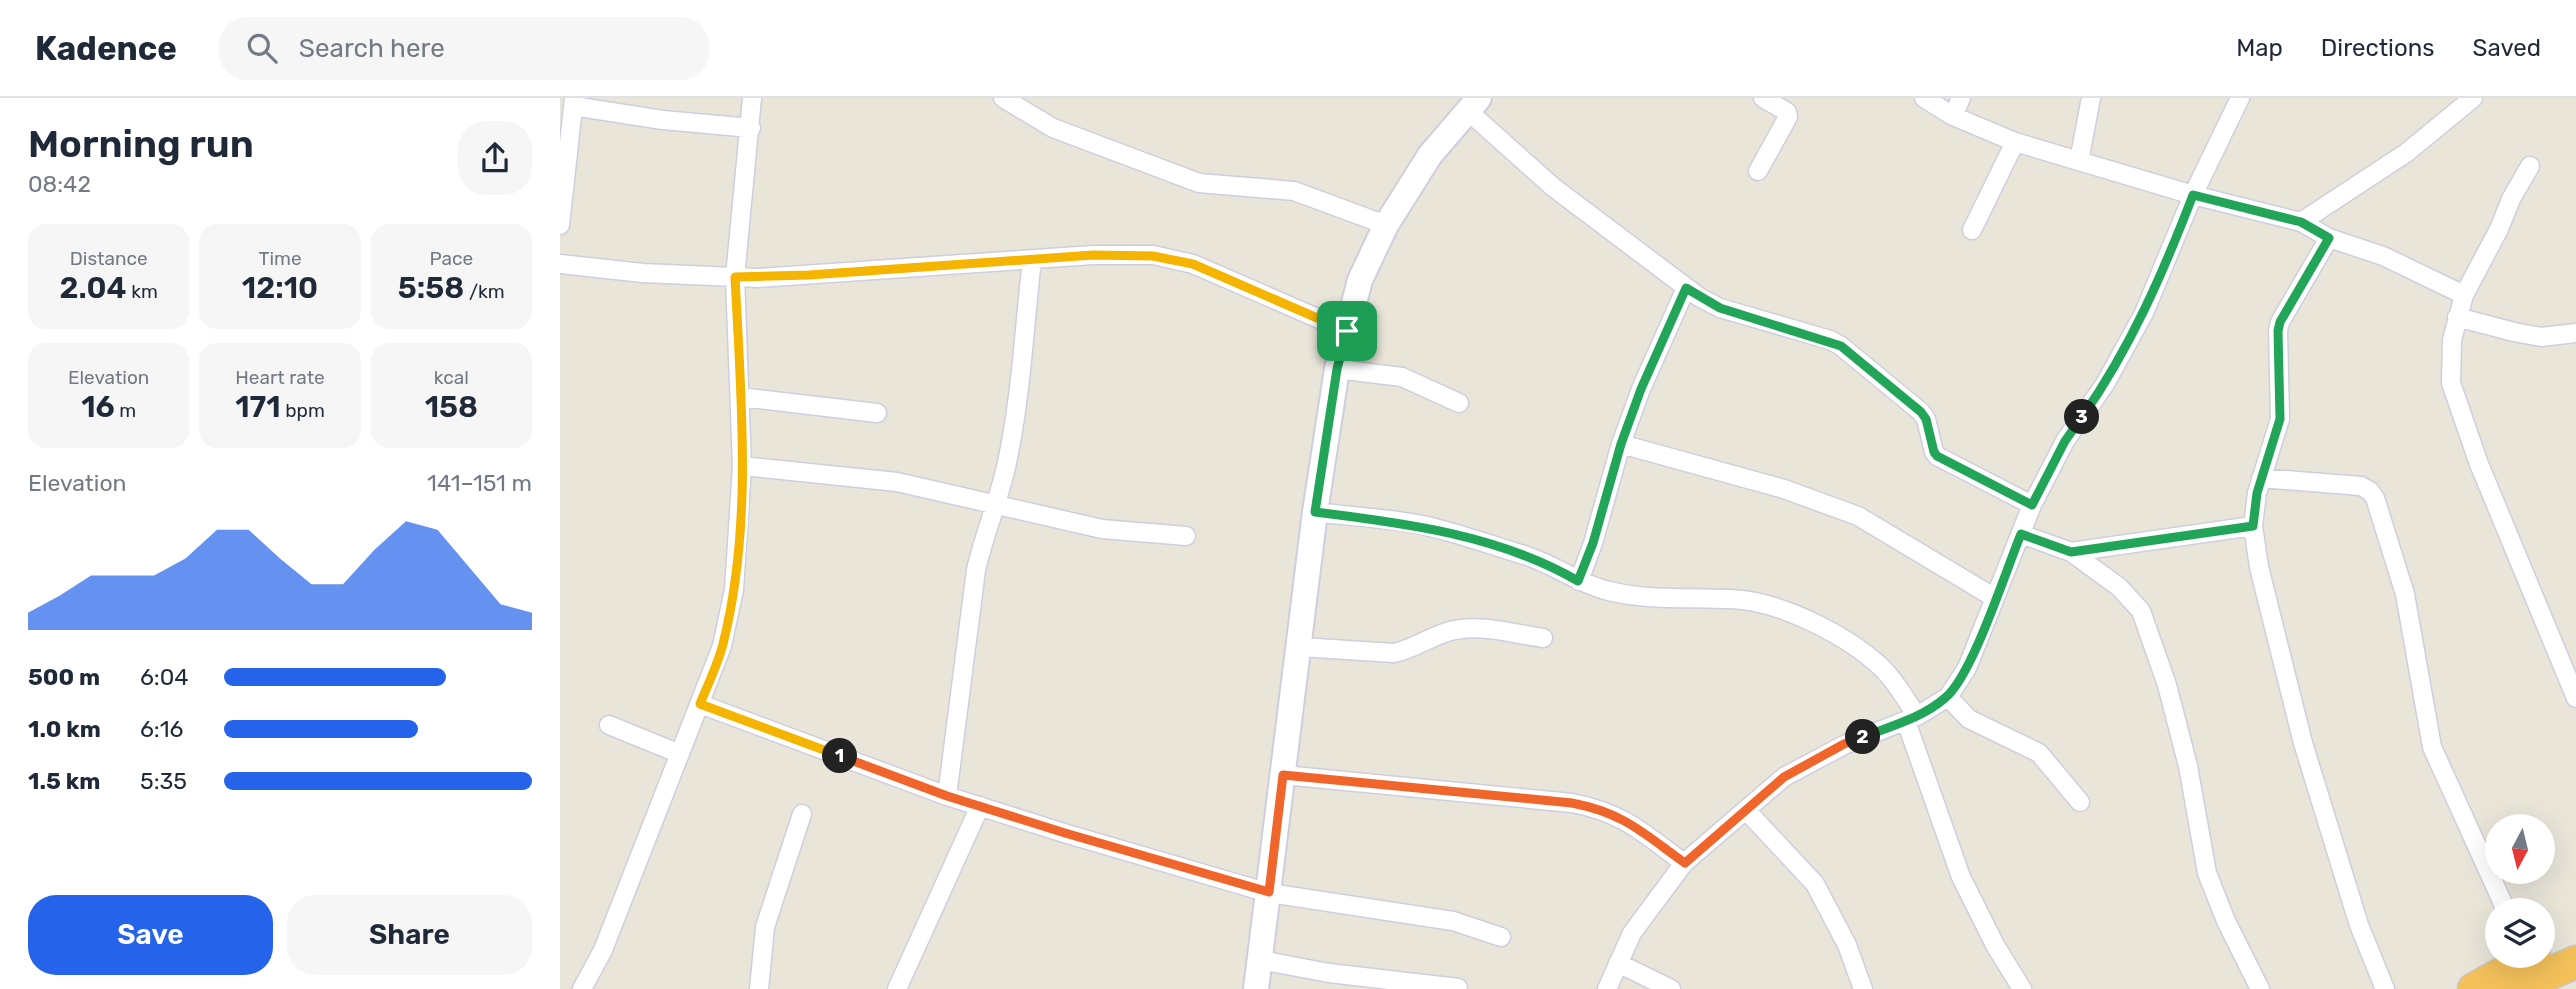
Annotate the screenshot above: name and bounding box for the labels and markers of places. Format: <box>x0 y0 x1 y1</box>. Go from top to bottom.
pin <box>1317 301 1377 361</box>
pin: 3 <box>2064 400 2100 434</box>
pin: 2 <box>1846 720 1880 754</box>
pin: 1 <box>822 738 858 774</box>

